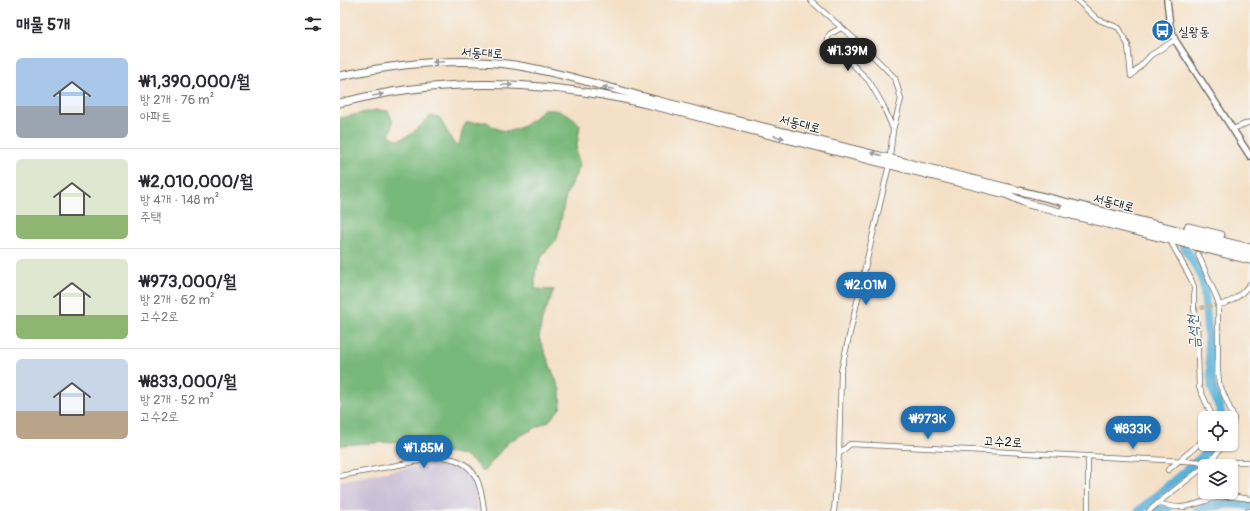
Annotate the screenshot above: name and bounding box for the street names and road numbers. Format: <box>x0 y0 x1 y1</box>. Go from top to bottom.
street label: 서동대로 <box>461 44 503 62</box>
street label: 서동대로 <box>778 111 822 137</box>
street label: 서동대로 <box>1092 190 1136 216</box>
street label: 고수2로 <box>983 433 1023 451</box>

